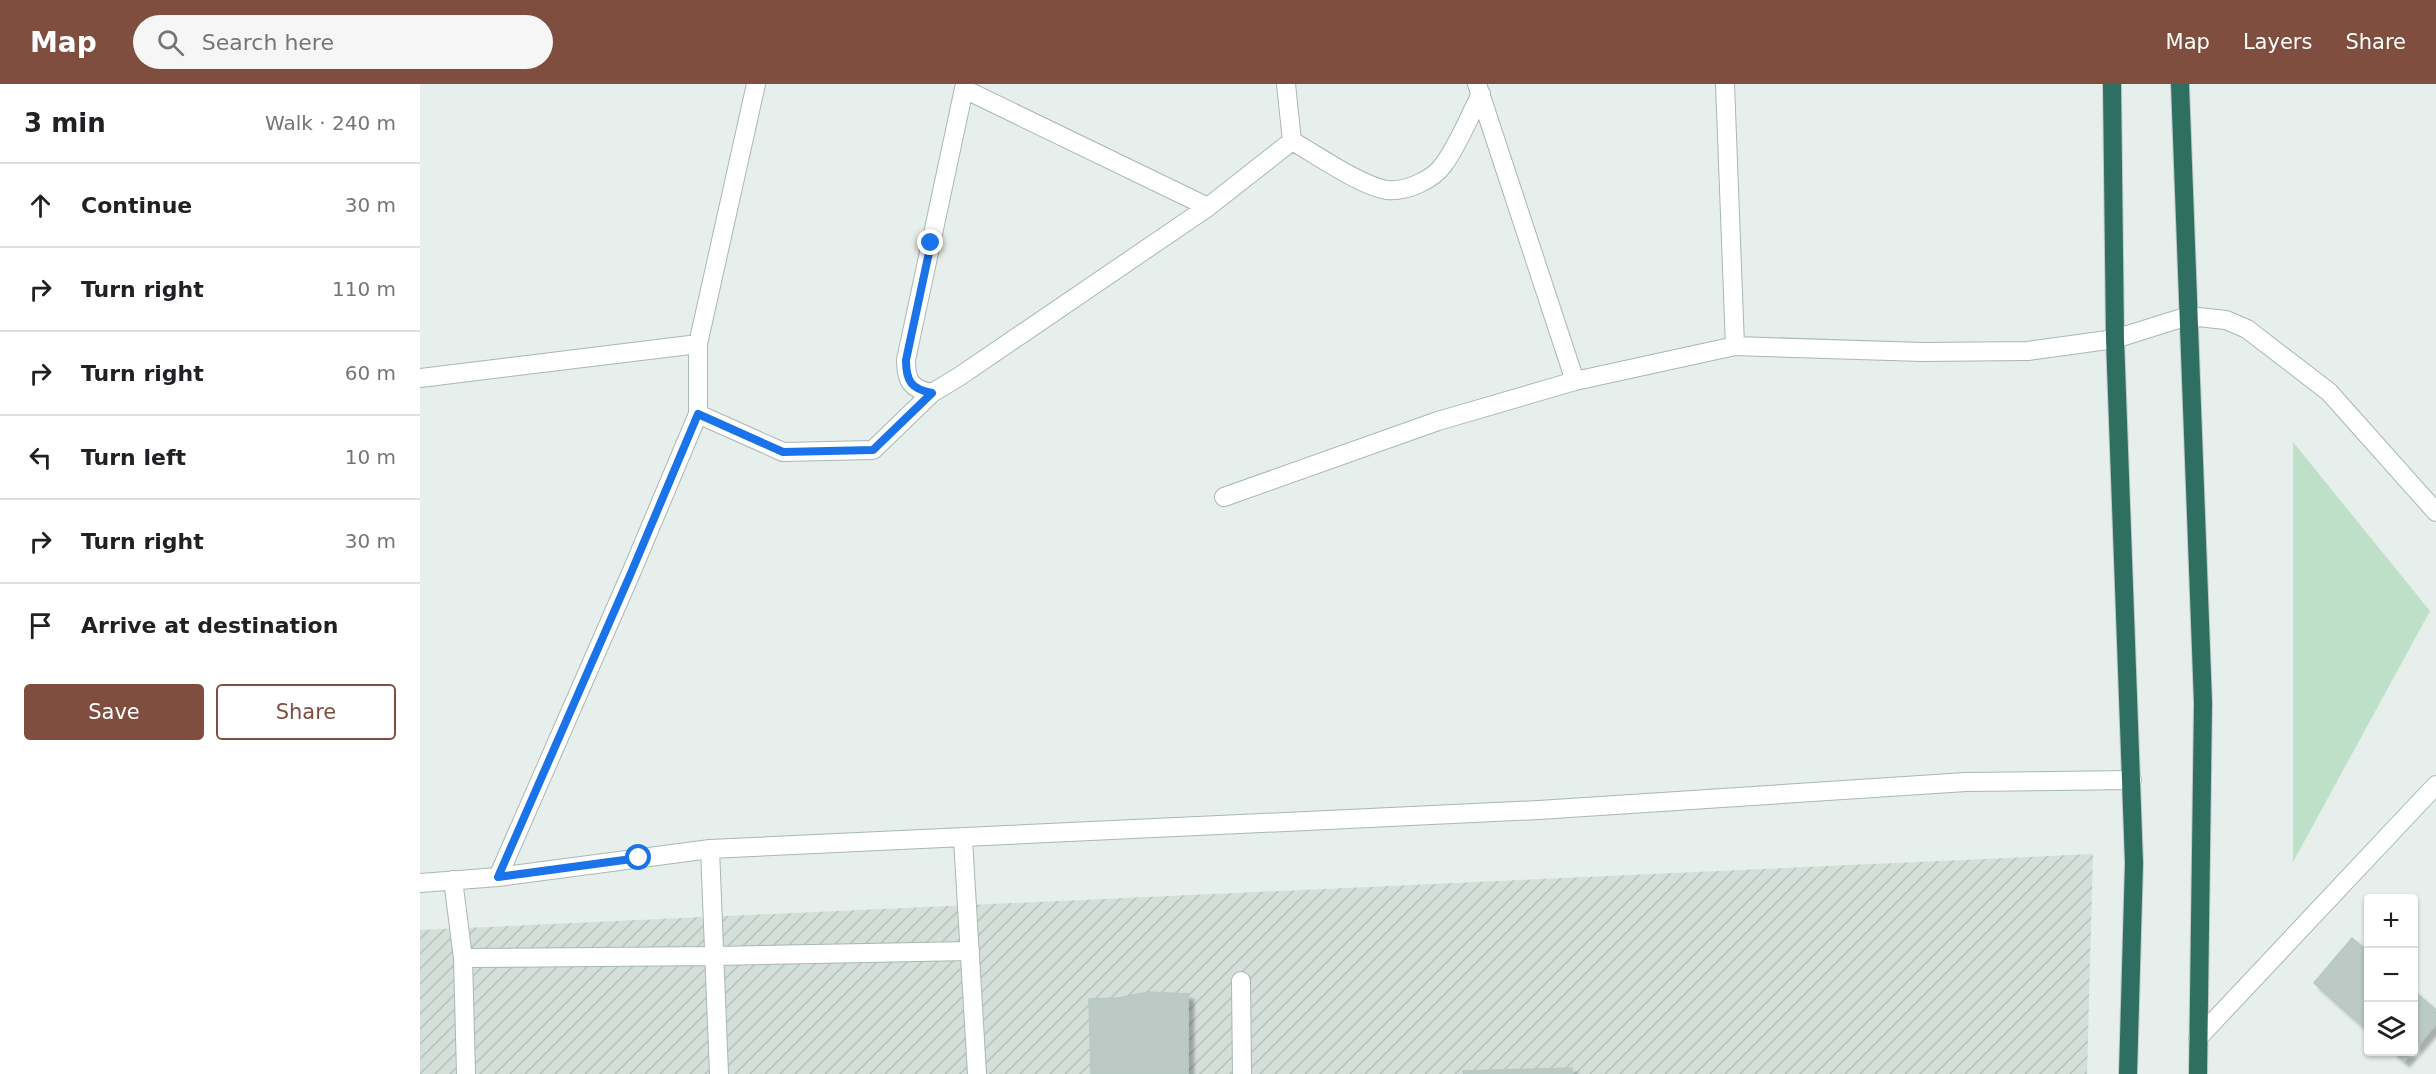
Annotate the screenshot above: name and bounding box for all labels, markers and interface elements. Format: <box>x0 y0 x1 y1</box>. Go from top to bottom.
search box <box>133 15 553 69</box>
text: Map <box>30 26 97 59</box>
icon: search <box>154 26 187 59</box>
text: Search here <box>202 30 334 55</box>
text: Map <box>2166 30 2210 54</box>
text: Layers <box>2243 30 2312 54</box>
text: Share <box>2345 30 2406 54</box>
text: 3 min <box>24 108 106 138</box>
text: Walk · 240 m <box>265 111 396 135</box>
icon: ahead <box>24 189 57 222</box>
text: Continue <box>81 193 192 218</box>
text: 30 m <box>345 193 396 217</box>
route end <box>917 229 943 255</box>
icon: right <box>24 273 57 306</box>
text: Turn right <box>81 277 204 302</box>
text: 110 m <box>332 277 396 301</box>
icon: right <box>24 357 57 390</box>
text: Turn right <box>81 361 204 386</box>
text: 60 m <box>345 361 396 385</box>
icon: left <box>24 441 57 474</box>
text: Turn left <box>81 445 186 470</box>
text: 10 m <box>345 445 396 469</box>
icon: right <box>24 525 57 558</box>
text: Turn right <box>81 529 204 554</box>
text: 30 m <box>345 529 396 553</box>
icon: arrive <box>24 609 57 642</box>
text: Arrive at destination <box>81 613 338 638</box>
button: Save <box>24 684 204 740</box>
button: Share <box>216 684 396 740</box>
route start <box>625 844 651 870</box>
map controls <box>2364 894 2418 1056</box>
button: + <box>2364 894 2418 948</box>
button: − <box>2364 948 2418 1002</box>
button: layers <box>2364 1002 2418 1056</box>

